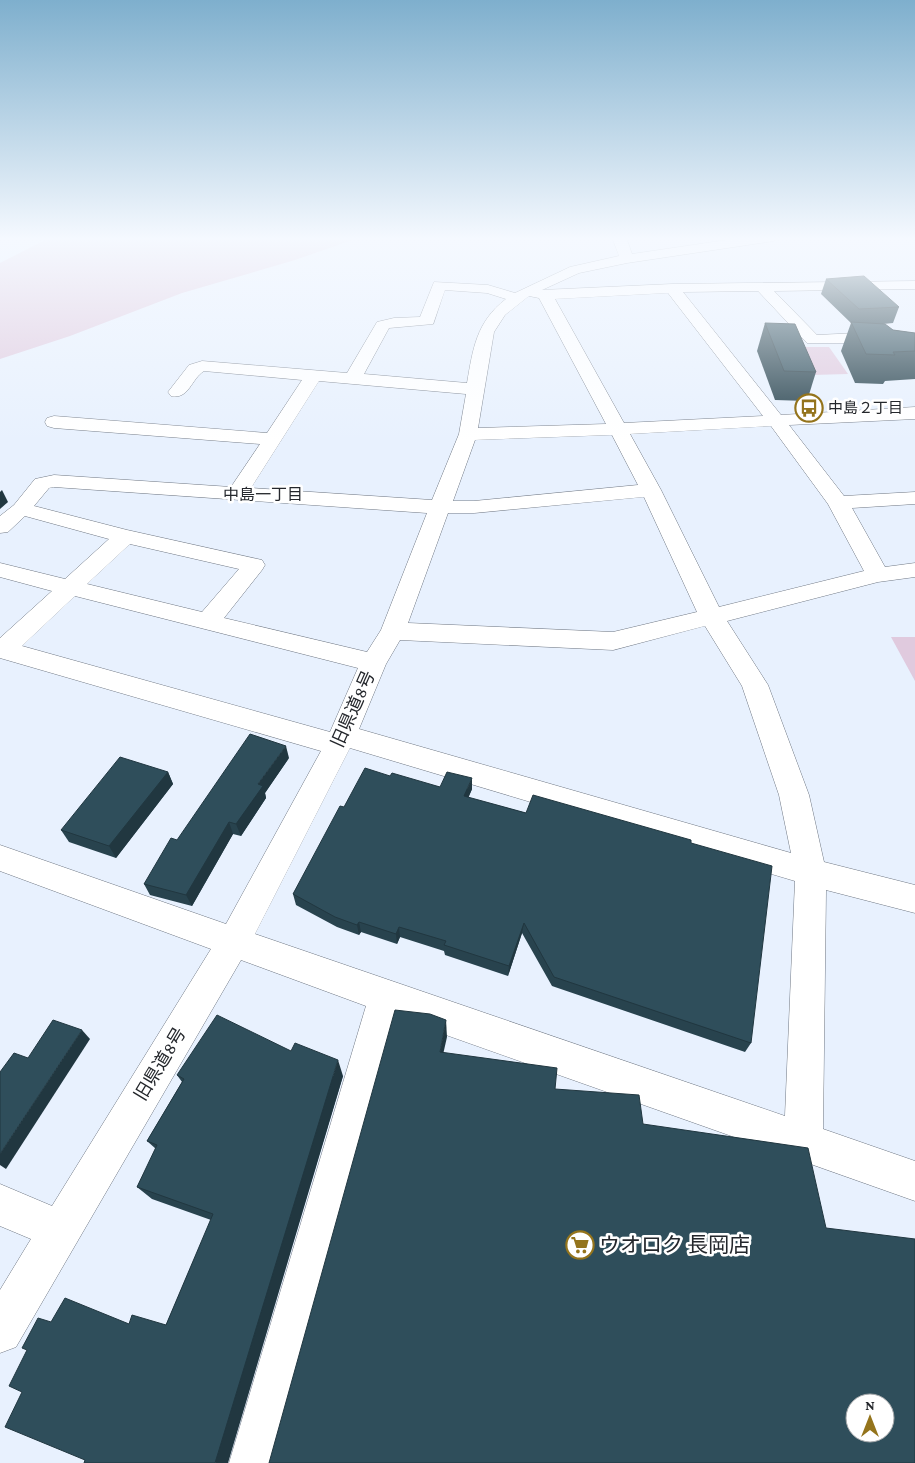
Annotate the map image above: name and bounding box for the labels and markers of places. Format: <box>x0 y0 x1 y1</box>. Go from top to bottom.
bus stop icon: 中島２丁目 <box>794 393 824 423</box>
place label: 中島２丁目 <box>828 400 903 416</box>
supermarket icon: ウオロク 長岡店 <box>565 1230 595 1260</box>
place label: ウオロク 長岡店 <box>599 1233 750 1257</box>

